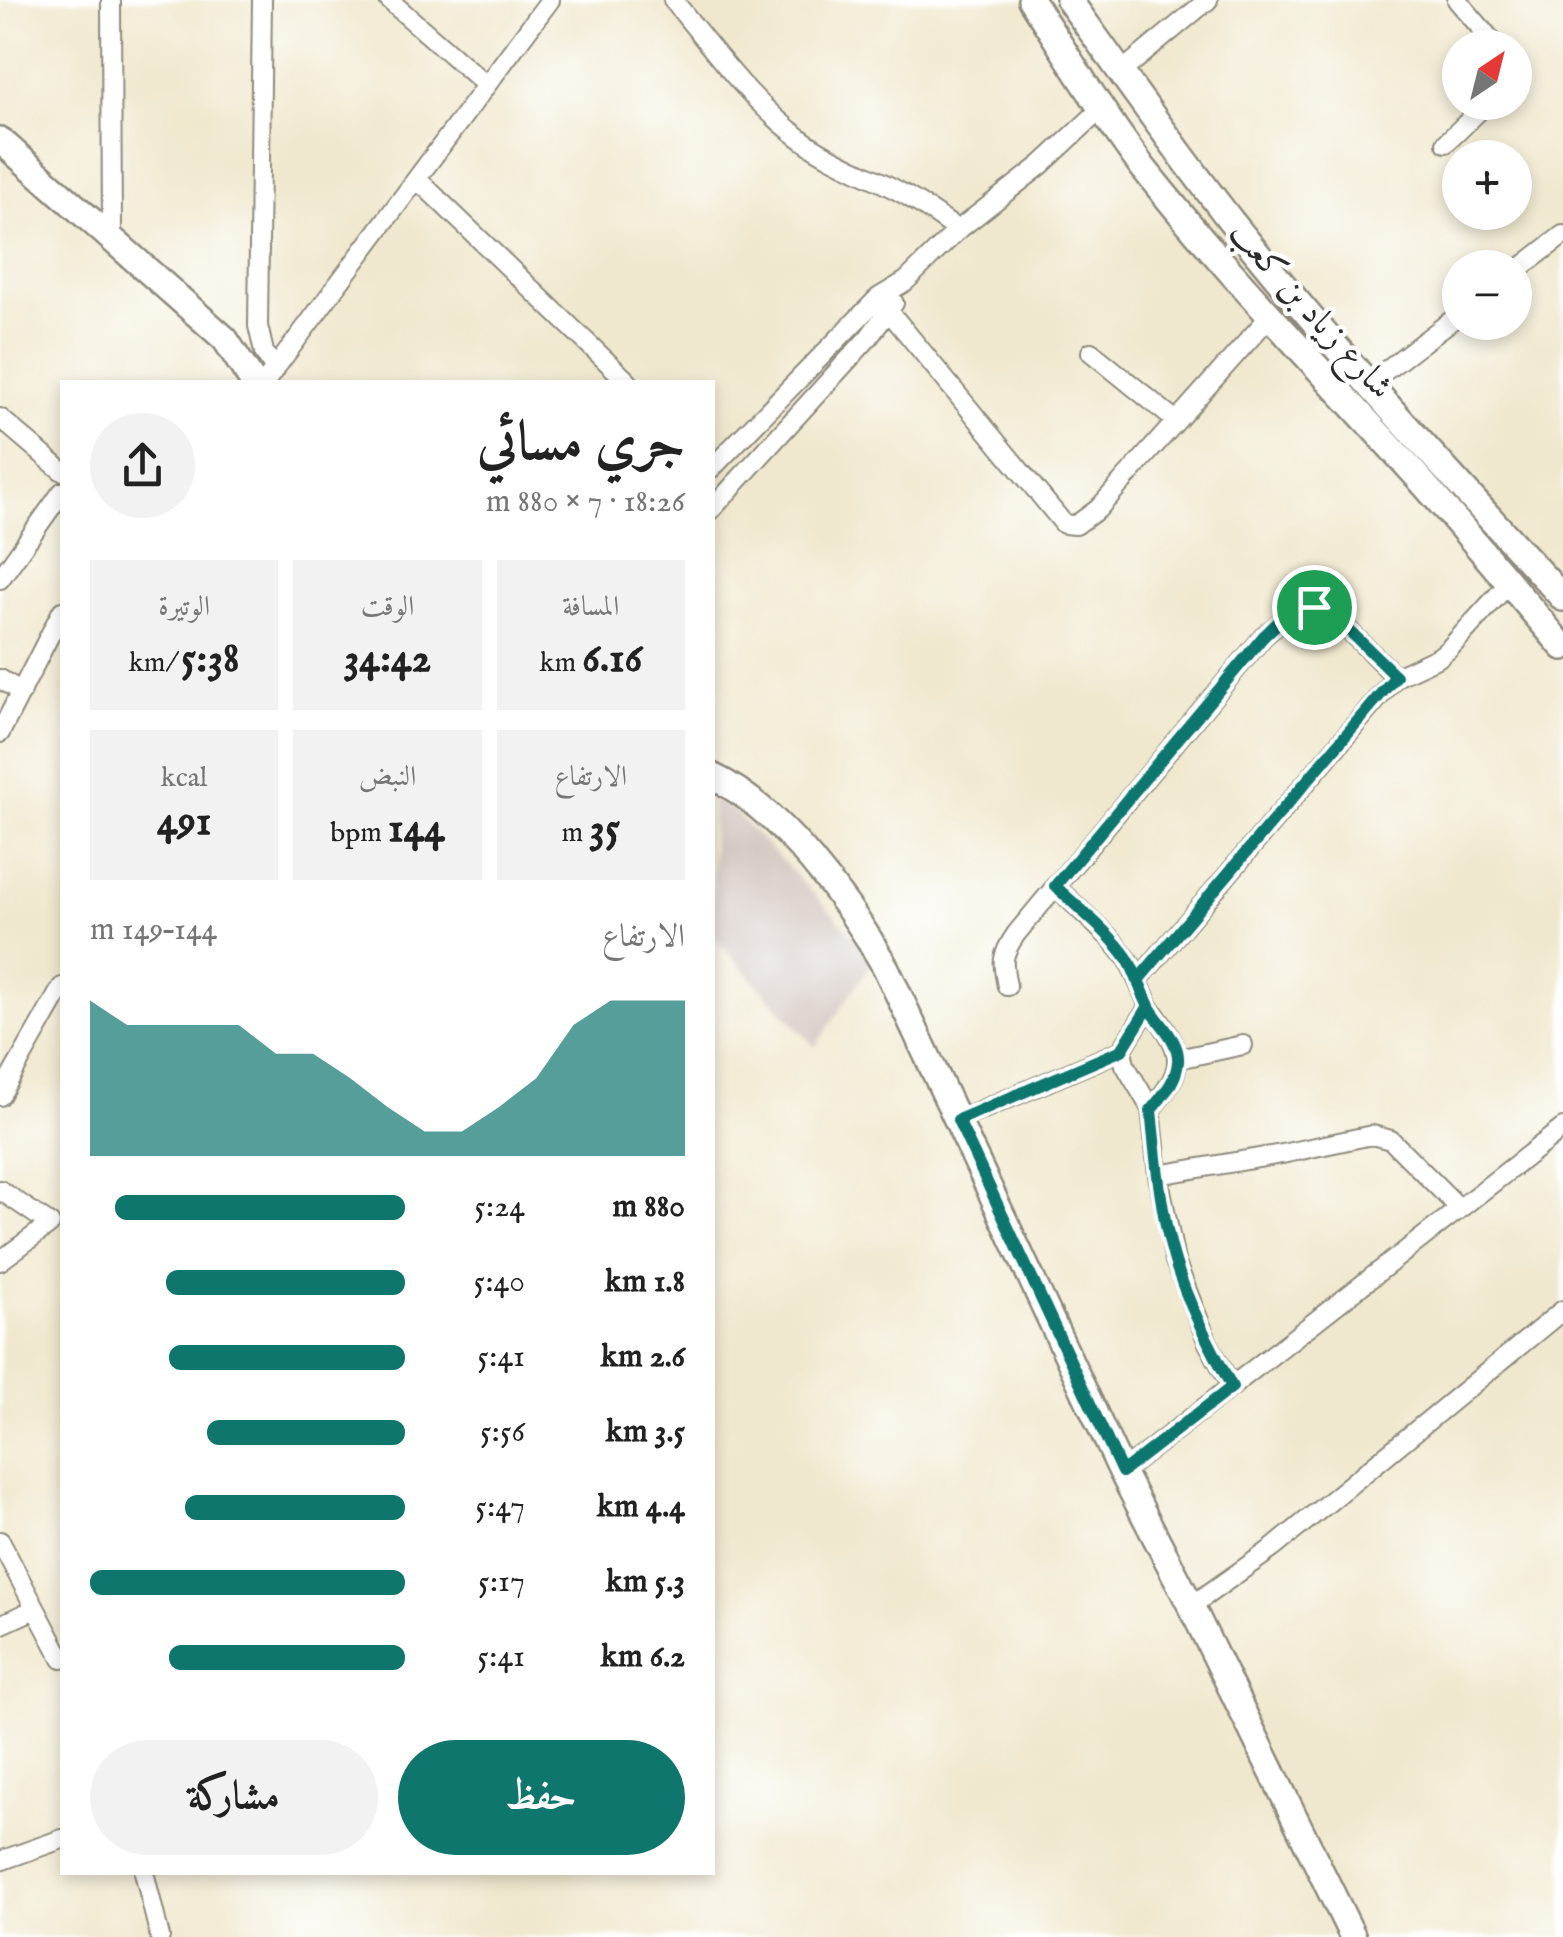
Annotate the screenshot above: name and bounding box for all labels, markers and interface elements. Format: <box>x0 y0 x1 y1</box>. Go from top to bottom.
north arrow <box>1442 30 1532 120</box>
map controls <box>1442 30 1532 340</box>
button: + <box>1442 140 1532 230</box>
street label: شارع زياد بن كعب <box>1215 212 1402 412</box>
button: − <box>1442 250 1532 340</box>
text: جري مسائي <box>477 409 685 479</box>
button: share <box>90 413 195 518</box>
text: 18:26 · 7 × 880 m <box>486 482 685 523</box>
pin <box>1272 565 1357 650</box>
icon: arrive <box>1287 580 1342 635</box>
text: الوتيرة <box>158 590 210 625</box>
text: الوقت <box>361 590 414 625</box>
text: المسافة <box>562 590 619 625</box>
text: 5:38 <box>181 633 240 686</box>
text: 34:42 <box>344 633 431 686</box>
text: 6.16 <box>582 633 642 686</box>
text: /km <box>129 646 181 681</box>
text: km <box>539 646 582 681</box>
text: النبض <box>359 760 416 795</box>
text: الارتفاع <box>555 760 627 795</box>
text: kcal <box>161 761 208 796</box>
text: 491 <box>157 796 211 849</box>
text: 144 <box>388 803 445 856</box>
text: 35 <box>589 803 620 856</box>
text: bpm <box>330 816 388 851</box>
text: m <box>562 816 589 851</box>
text: 144–149 m <box>90 910 217 951</box>
text: الارتفاع <box>602 917 685 958</box>
text: 5:24 <box>474 1187 525 1228</box>
text: 880 m <box>612 1187 685 1228</box>
text: 5:40 <box>474 1262 525 1303</box>
text: 1.8 km <box>605 1262 685 1303</box>
text: 5:41 <box>477 1337 525 1378</box>
text: 2.6 km <box>601 1337 685 1378</box>
text: 5:56 <box>480 1412 525 1453</box>
text: 3.5 km <box>606 1412 685 1453</box>
text: 5:47 <box>475 1487 525 1528</box>
text: 4.4 km <box>597 1487 685 1528</box>
text: 5:17 <box>478 1562 525 1603</box>
text: 5.3 km <box>606 1562 685 1603</box>
text: 5:41 <box>477 1637 525 1678</box>
text: 6.2 km <box>601 1637 685 1678</box>
button: مشاركة <box>90 1740 378 1855</box>
button: حفظ <box>398 1740 685 1855</box>

